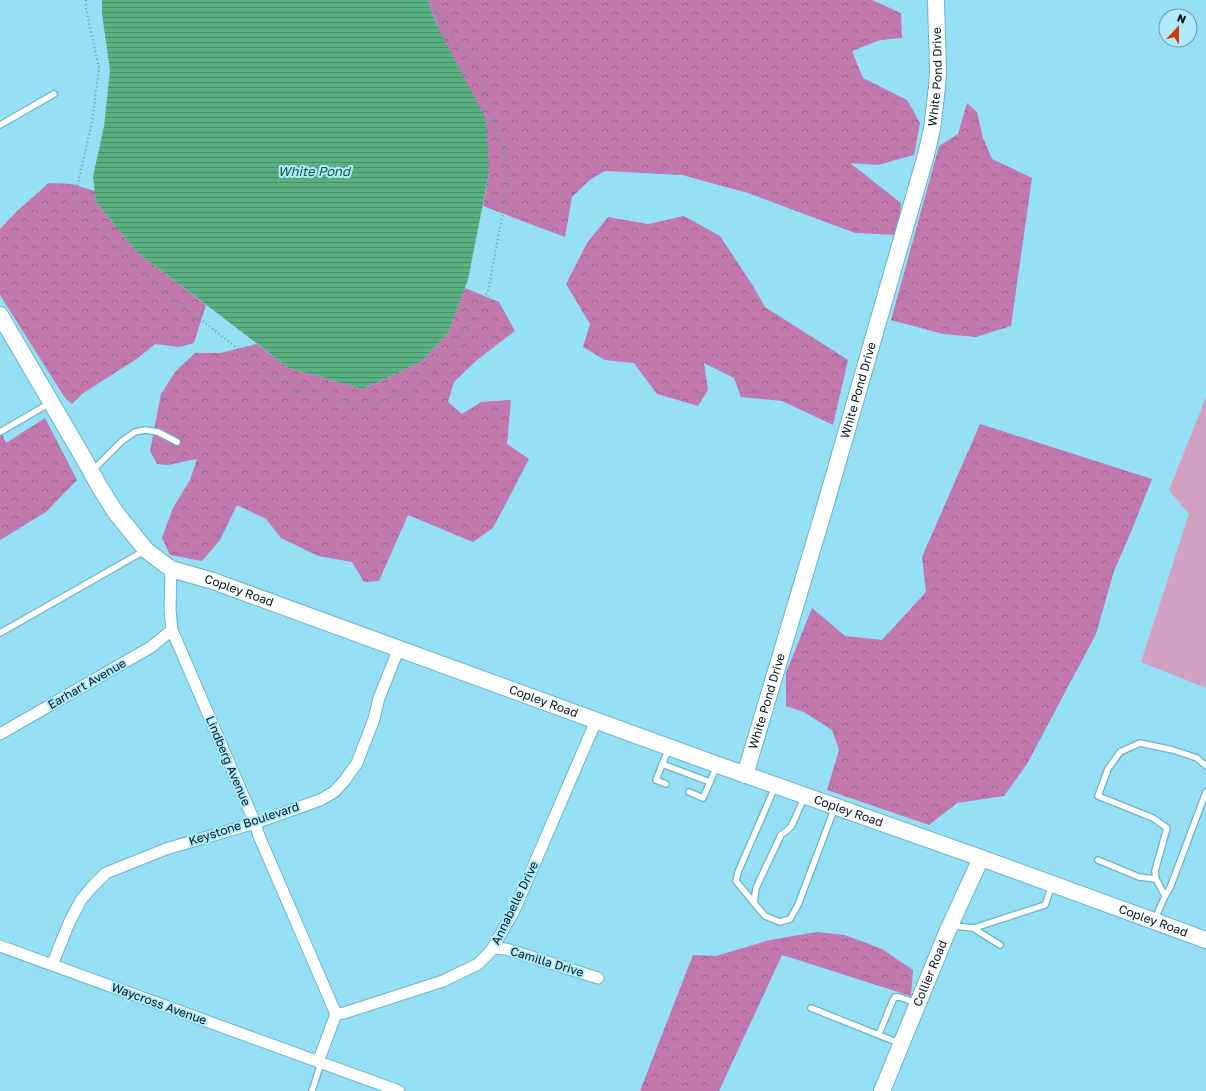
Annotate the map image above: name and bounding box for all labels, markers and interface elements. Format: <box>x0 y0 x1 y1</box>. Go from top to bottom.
north arrow <box>1158 8 1198 48</box>
text: N <box>1176 11 1188 26</box>
street label: White Pond Drive <box>924 27 945 127</box>
water label: White Pond <box>278 163 352 179</box>
street label: White Pond Drive <box>837 340 879 440</box>
street label: Copley Road <box>203 571 276 609</box>
street label: White Pond Drive <box>745 651 788 751</box>
street label: Earhart Avenue <box>45 655 129 712</box>
street label: Copley Road <box>507 682 580 720</box>
street label: Lindberg Avenue <box>203 713 254 808</box>
street label: Copley Road <box>812 791 885 830</box>
street label: Keystone Boulevard <box>187 799 301 848</box>
street label: Annabelle Drive <box>488 858 541 947</box>
street label: Copley Road <box>1117 901 1190 940</box>
street label: Collier Road <box>909 938 950 1009</box>
street label: Camilla Drive <box>509 943 586 980</box>
street label: Waycross Avenue <box>109 979 209 1028</box>

